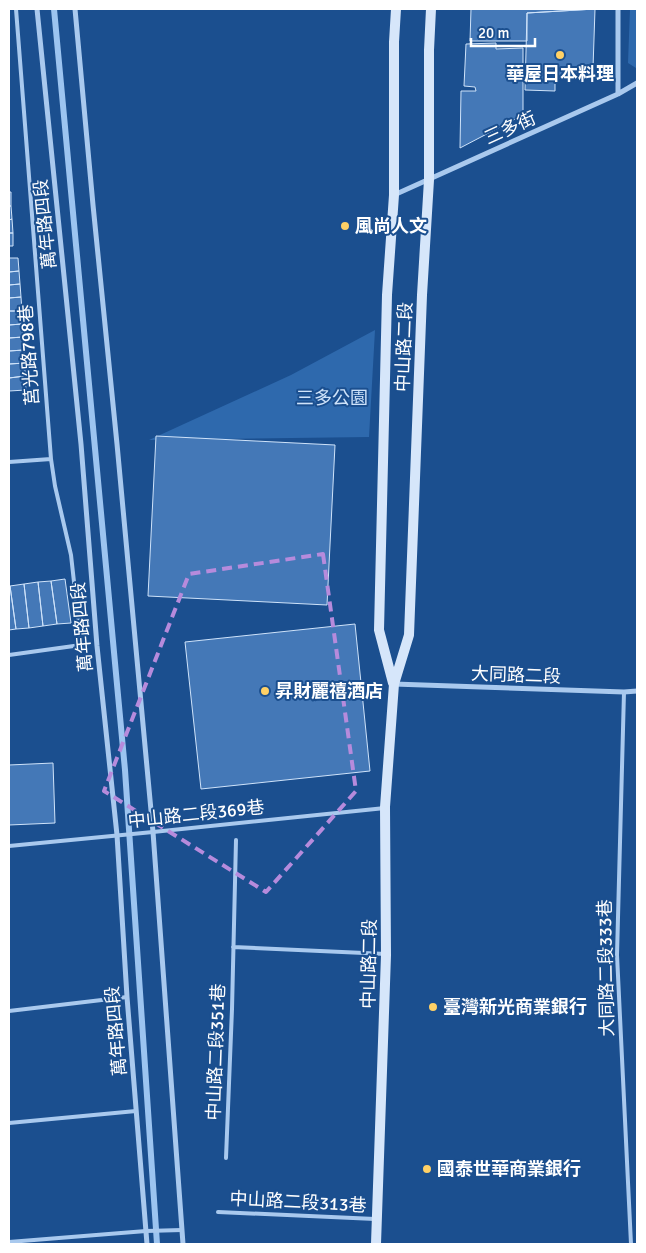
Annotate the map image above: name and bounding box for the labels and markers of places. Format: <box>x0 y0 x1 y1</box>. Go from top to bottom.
marker: 華屋日本料理 <box>554 49 566 61</box>
place label: 華屋日本料理 <box>506 63 614 85</box>
place label: 風尚人文 <box>355 215 427 237</box>
marker: 風尚人文 <box>339 220 351 232</box>
place label: 昇財麗禧酒店 <box>275 680 383 702</box>
marker: 昇財麗禧酒店 <box>259 685 271 697</box>
place label: 臺灣新光商業銀行 <box>443 996 587 1018</box>
marker: 臺灣新光商業銀行 <box>427 1001 439 1013</box>
place label: 國泰世華商業銀行 <box>437 1158 581 1180</box>
marker: 國泰世華商業銀行 <box>421 1163 433 1175</box>

